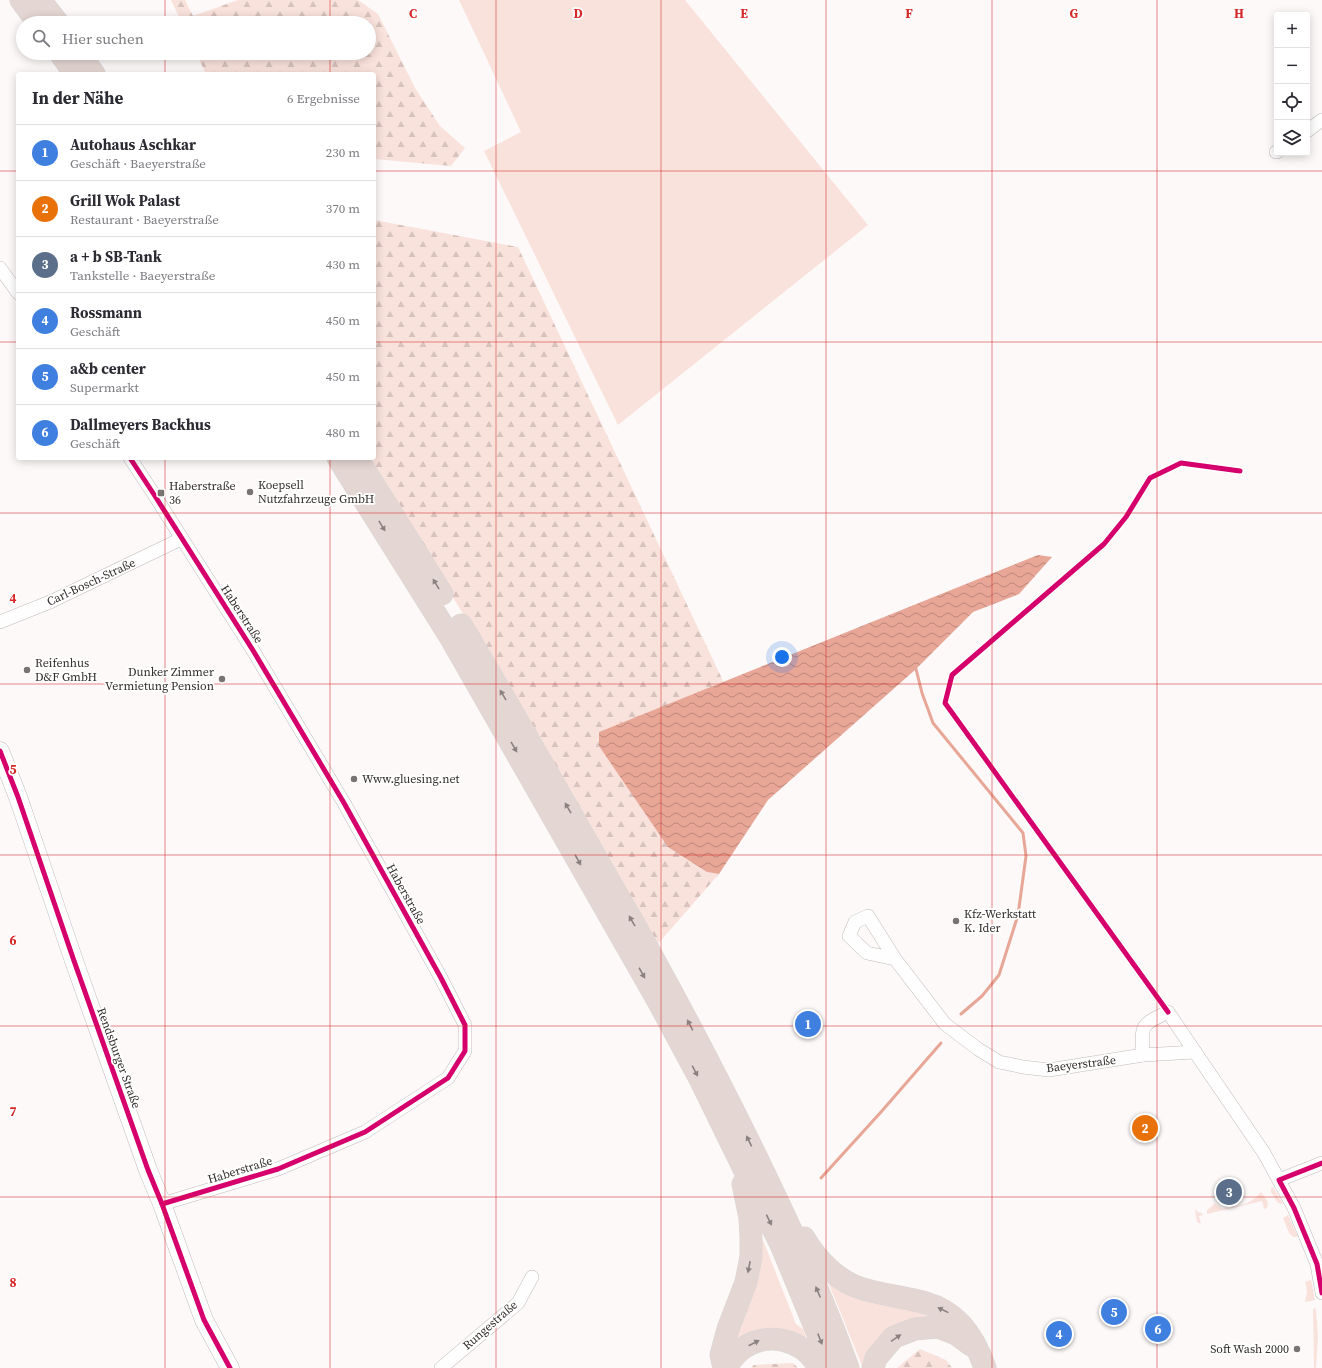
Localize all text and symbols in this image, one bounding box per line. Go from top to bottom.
text: C [409,5,417,22]
text: D [573,5,583,22]
text: E [740,5,748,22]
text: F [905,5,913,22]
text: G [1070,5,1079,22]
text: H [1234,5,1244,22]
map controls [1274,12,1310,156]
button: + [1274,12,1310,48]
search box [16,16,376,60]
icon: search [30,27,52,49]
text: Hier suchen [62,28,144,49]
button: − [1274,48,1310,84]
button: locate [1274,84,1310,120]
text: In der Nähe [32,86,123,110]
text: 6 Ergebnisse [287,90,360,107]
button: layers [1274,120,1310,156]
text: Autohaus Aschkar [70,134,196,155]
text: 1 [41,144,49,161]
text: 230 m [326,144,360,161]
text: Geschäft · Baeyerstraße [70,155,206,172]
text: Grill Wok Palast [70,190,180,211]
text: 2 [41,200,49,217]
text: 370 m [326,200,360,217]
text: Restaurant · Baeyerstraße [70,211,219,228]
text: a + b SB-Tank [70,246,162,267]
text: 3 [41,256,49,273]
text: 430 m [326,256,360,273]
text: Tankstelle · Baeyerstraße [70,267,215,284]
text: Rossmann [70,302,142,323]
text: 4 [41,312,49,329]
text: 450 m [326,312,360,329]
text: Geschäft [70,323,120,340]
text: a&b center [70,358,146,379]
text: 5 [41,368,49,385]
text: 450 m [326,368,360,385]
text: Supermarkt [70,379,139,396]
text: Dallmeyers Backhus [70,414,211,435]
text: 6 [41,424,49,441]
text: 480 m [326,424,360,441]
text: Geschäft [70,435,120,452]
place label: Koepsell Nutzfahrzeuge GmbH [258,477,374,507]
place label: Haberstraße 36 [169,478,236,508]
marker: Koepsell Nutzfahrzeuge GmbH [245,487,255,497]
marker: Haberstraße 36 [156,488,166,498]
one-way arrow [378,520,385,532]
street label: Carl-Bosch-Straße [44,554,138,610]
one-way arrow [432,578,439,590]
street label: Haberstraße [217,582,267,646]
text: 4 [9,590,17,607]
your location [772,647,792,667]
place label: Reifenhus D&F GmbH [35,655,97,685]
place label: Dunker Zimmer Vermietung Pension [105,664,214,694]
marker: Reifenhus D&F GmbH [22,665,32,675]
marker: Dunker Zimmer Vermietung Pension [217,674,227,684]
one-way arrow [500,689,507,701]
one-way arrow [510,742,518,752]
text: 5 [9,761,17,778]
place label: Www.gluesing.net [362,771,460,787]
marker: Www.gluesing.net [349,774,359,784]
one-way arrow [564,802,571,814]
one-way arrow [575,854,582,866]
street label: Haberstraße [383,861,429,927]
place label: Kfz-Werkstatt K. Ider [964,906,1036,936]
one-way arrow [629,915,636,927]
marker: Kfz-Werkstatt K. Ider [951,916,961,926]
text: 6 [9,932,17,949]
one-way arrow [639,967,646,979]
street label: Rendsburger Straße [93,1005,145,1111]
pin: 1 [795,1009,821,1039]
one-way arrow [686,1019,693,1031]
street label: Baeyerstraße [1045,1052,1117,1076]
one-way arrow [692,1065,698,1076]
text: 7 [9,1103,17,1120]
pin: 2 [1132,1113,1158,1143]
one-way arrow [746,1135,752,1146]
street label: Haberstraße [206,1153,274,1187]
pin: 3 [1216,1177,1242,1207]
one-way arrow [766,1214,772,1225]
one-way arrow [746,1261,752,1273]
text: 8 [9,1274,17,1291]
one-way arrow [815,1286,821,1298]
street label: Rungestraße [459,1297,521,1353]
pin: 5 [1101,1297,1127,1327]
one-way arrow [937,1307,948,1313]
pin: 6 [1145,1314,1171,1344]
pin: 4 [1046,1319,1072,1349]
one-way arrow [818,1334,824,1346]
one-way arrow [890,1334,901,1341]
one-way arrow [748,1340,760,1346]
place label: Soft Wash 2000 [1210,1341,1289,1357]
marker: Soft Wash 2000 [1292,1344,1302,1354]

